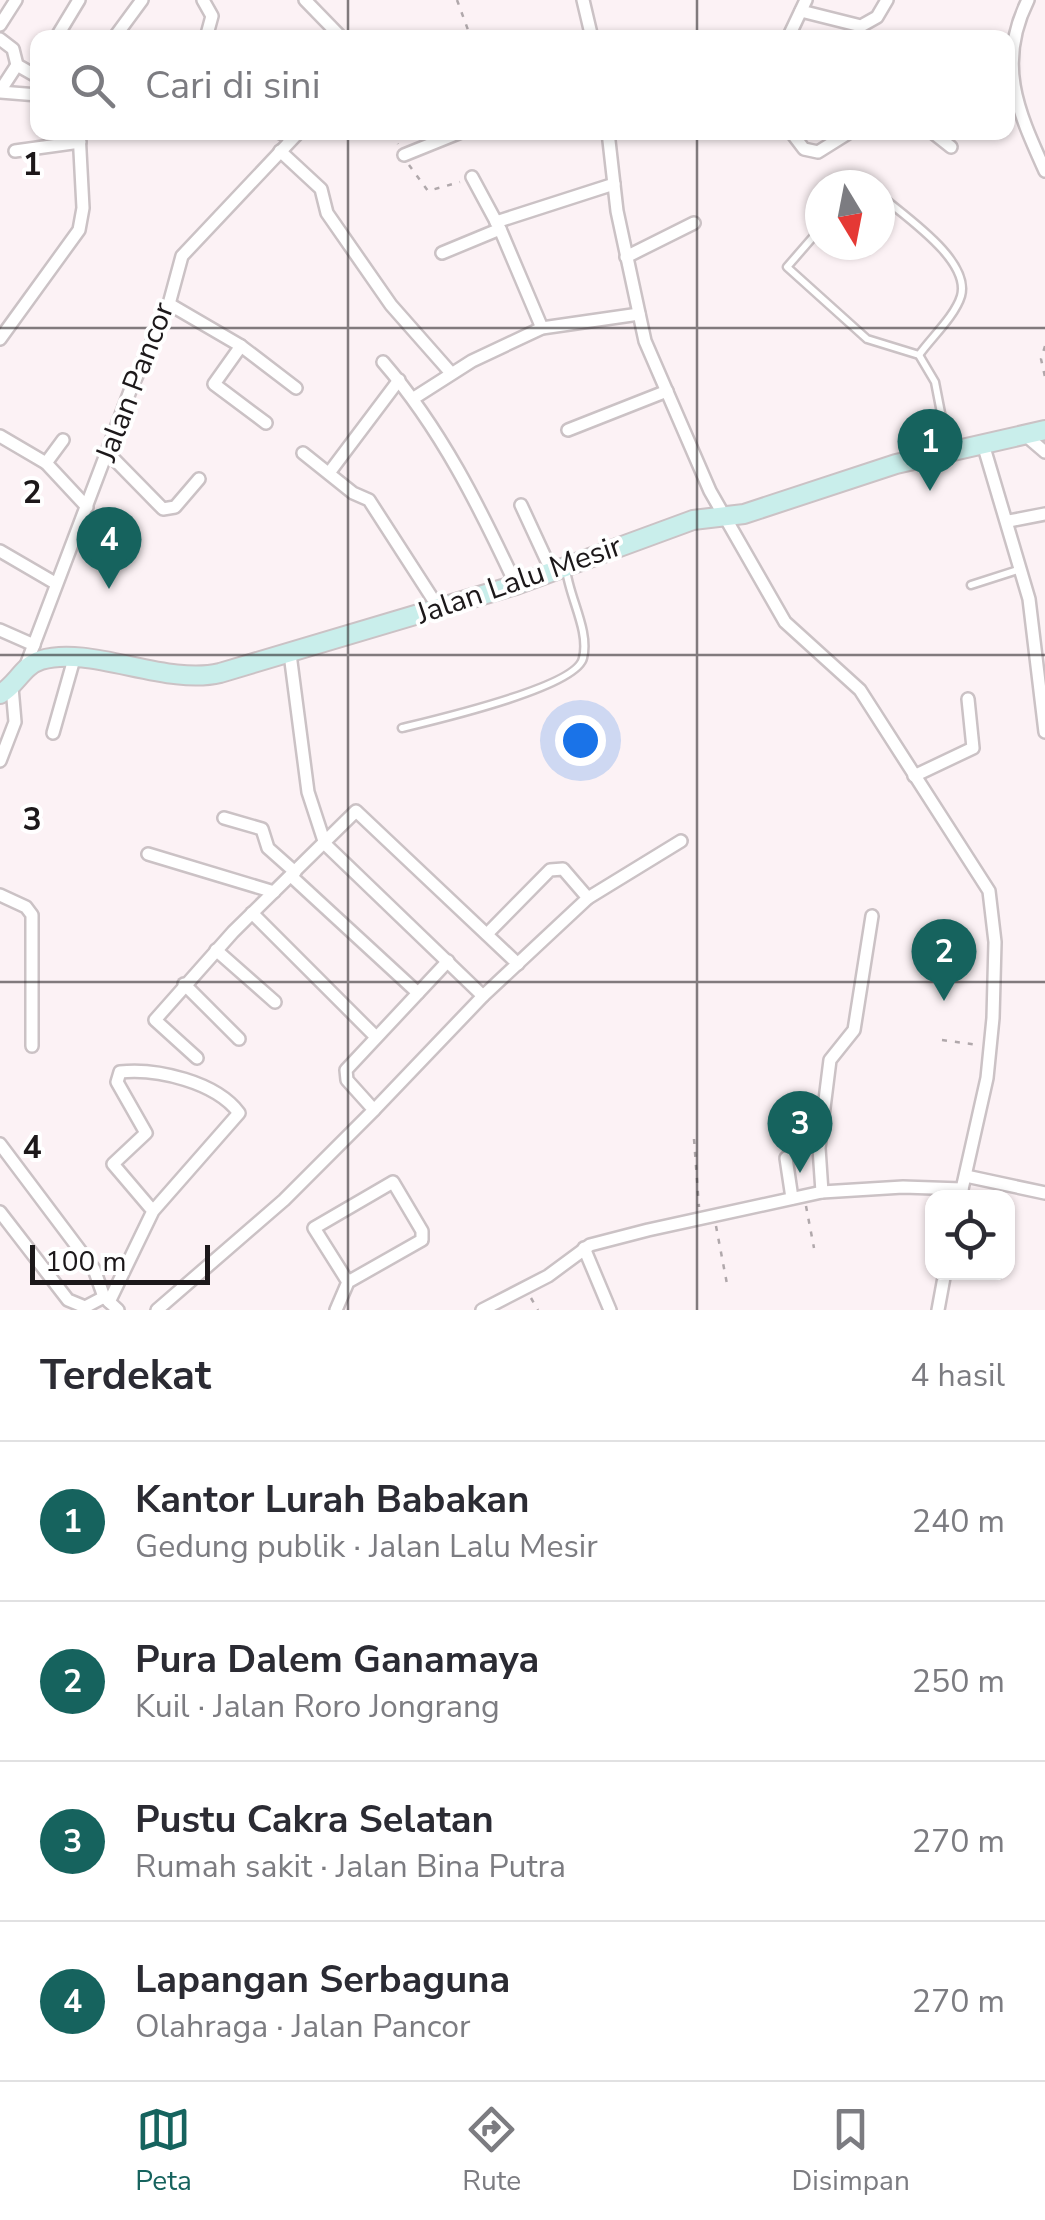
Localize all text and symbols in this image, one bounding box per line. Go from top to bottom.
search box [30,30,1015,140]
icon: search [65,58,120,113]
text: Cari di sini [145,60,321,111]
text: 1 [22,143,42,186]
north arrow [805,170,895,260]
street label: Jalan Pancor [86,296,184,468]
pin: 1 [898,408,962,491]
text: 2 [22,471,42,514]
pin: 4 [76,506,142,589]
street label: Jalan Lalu Mesir [410,526,627,635]
your location [555,715,606,766]
text: 3 [22,798,42,841]
pin: 2 [912,918,976,1001]
pin: 3 [768,1090,832,1173]
text: 4 [22,1126,42,1169]
map controls [925,1190,1015,1280]
button: locate [925,1190,1015,1280]
scale bar [30,1240,210,1284]
text: 100 m [45,1243,127,1281]
text: Terdekat [40,1347,211,1404]
text: 4 hasil [910,1354,1005,1397]
text: Kantor Lurah Babakan [135,1474,529,1525]
text: 1 [63,1500,82,1543]
text: 240 m [912,1500,1005,1543]
text: Gedung publik · Jalan Lalu Mesir [135,1525,598,1568]
text: Pura Dalem Ganamaya [135,1634,539,1685]
text: 2 [63,1660,82,1703]
text: 250 m [912,1660,1005,1703]
text: Kuil · Jalan Roro Jongrang [135,1685,500,1728]
text: Pustu Cakra Selatan [135,1794,494,1845]
text: 3 [63,1820,82,1863]
text: 270 m [912,1820,1005,1863]
text: Rumah sakit · Jalan Bina Putra [135,1845,566,1888]
text: Lapangan Serbaguna [135,1954,510,2005]
text: 4 [63,1980,82,2023]
text: 270 m [912,1980,1005,2023]
text: Olahraga · Jalan Pancor [135,2005,470,2048]
tab: Peta [135,2102,192,2200]
tab: Rute [462,2102,521,2200]
tab: Disimpan [792,2102,910,2200]

